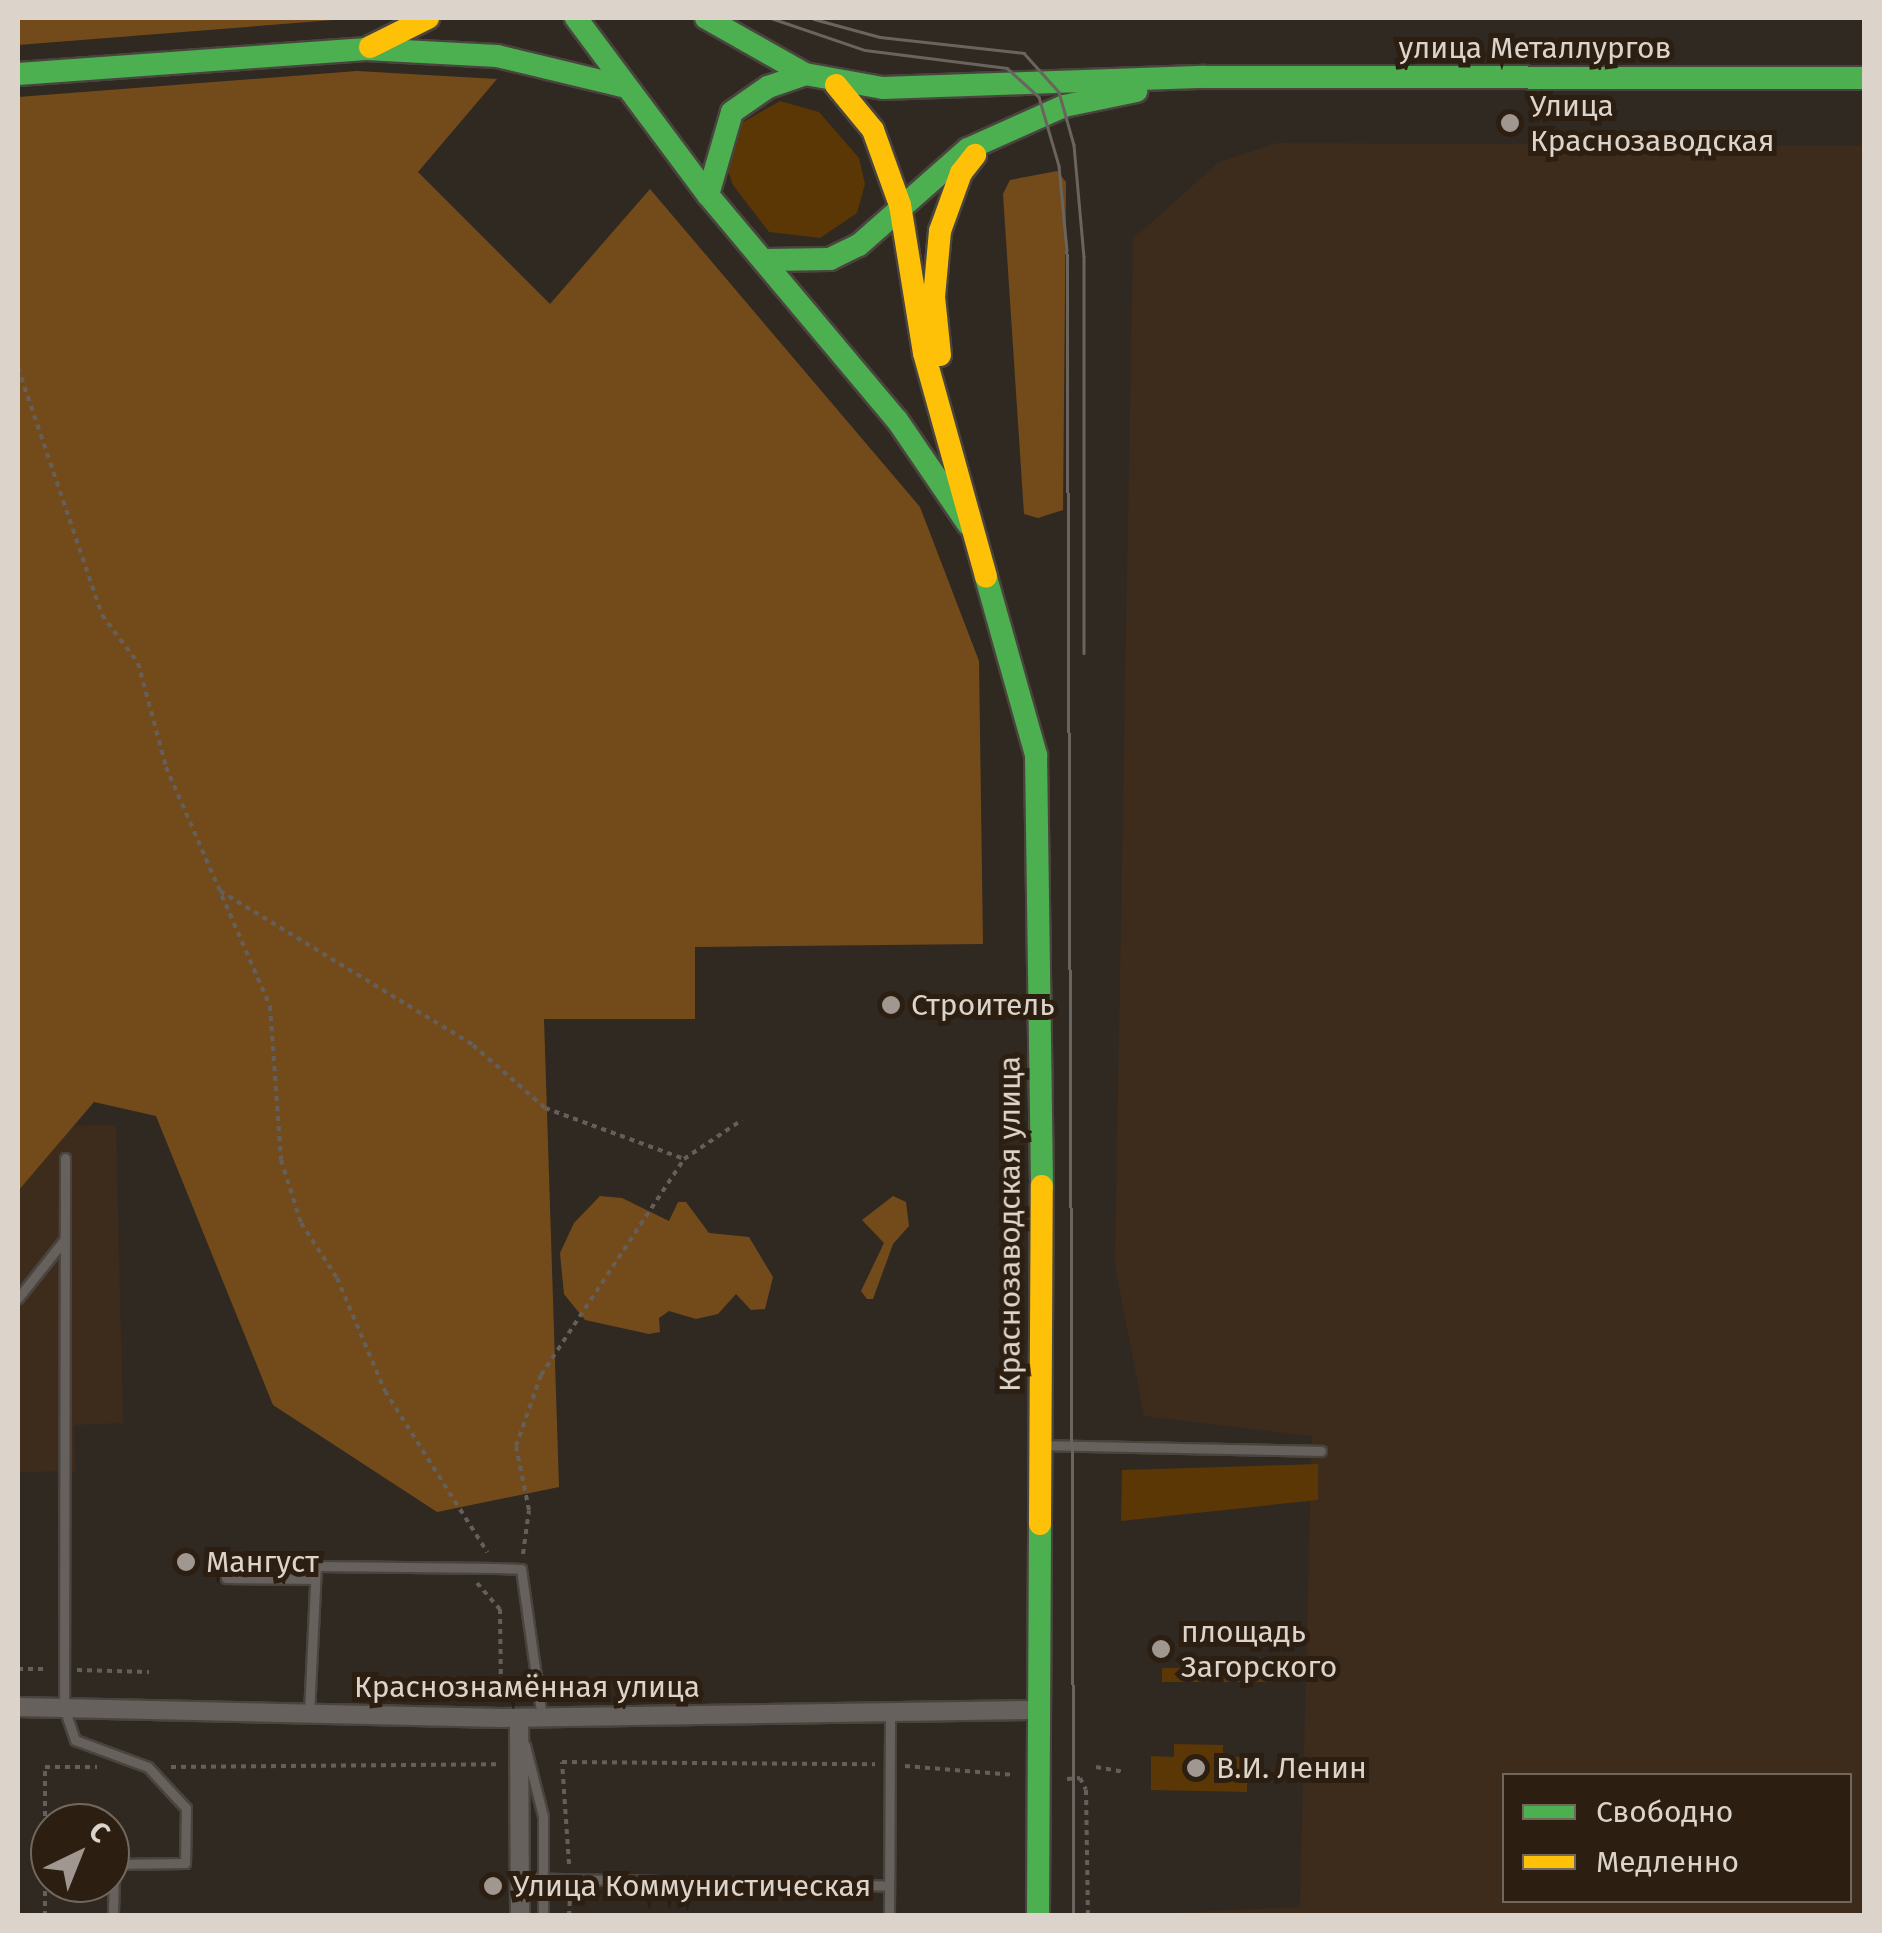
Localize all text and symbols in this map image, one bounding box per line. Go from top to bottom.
street label: улица Металлургов [1399,30,1671,66]
place label: Улица Краснозаводская [1530,88,1774,158]
marker: Улица Краснозаводская [1499,112,1521,134]
place label: Строитель [911,987,1055,1023]
marker: Строитель [880,994,902,1016]
street label: Краснозаводская улица [992,1056,1028,1392]
place label: Мангуст [206,1544,319,1580]
marker: Мангуст [175,1551,197,1573]
place label: площадь Загорского [1181,1614,1337,1684]
marker: площадь Загорского [1150,1638,1172,1660]
street label: Краснознамённая улица [354,1669,700,1705]
place label: В.И. Ленин [1216,1750,1367,1786]
marker: В.И. Ленин [1185,1757,1207,1779]
legend [1502,1773,1852,1903]
text: Свободно [1596,1794,1733,1830]
north arrow [30,1803,130,1903]
text: С [82,1815,117,1850]
text: Медленно [1596,1844,1739,1880]
place label: Улица Коммунистическая [513,1868,871,1904]
marker: Улица Коммунистическая [482,1875,504,1897]

